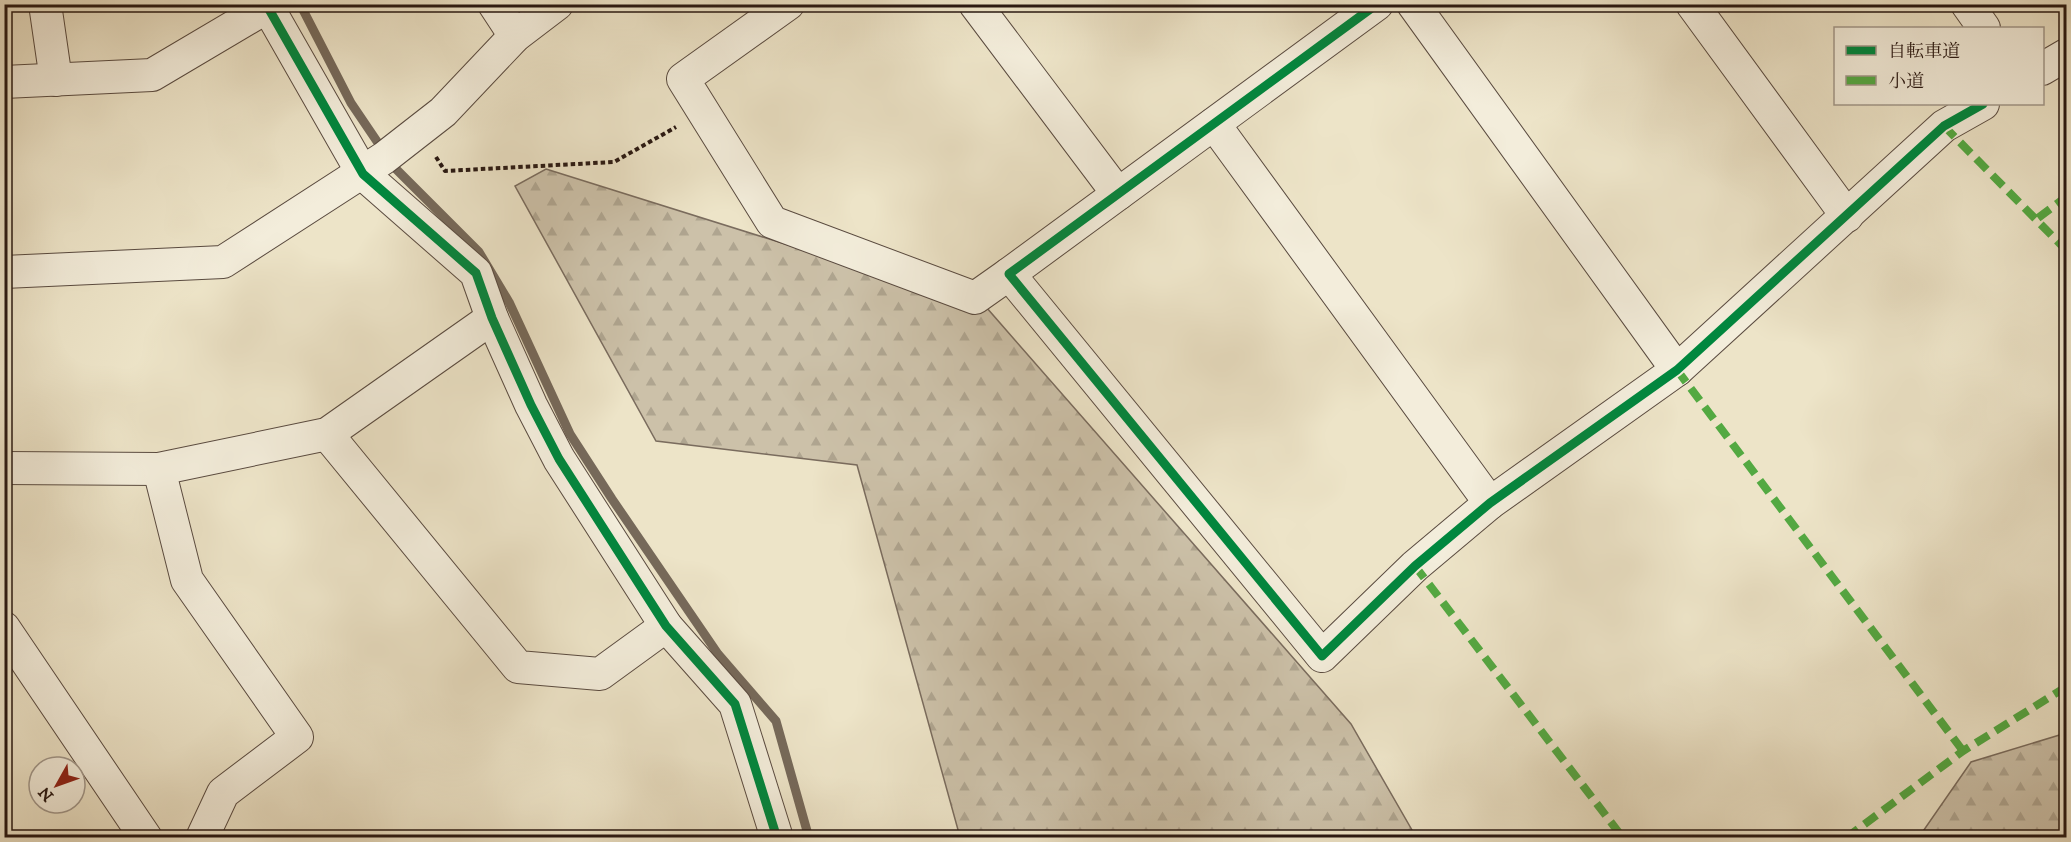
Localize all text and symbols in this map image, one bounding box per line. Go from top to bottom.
legend [1834,27,2044,105]
text: 自転車道 [1888,41,1960,63]
text: 小道 [1888,71,1924,93]
north arrow [27,755,87,815]
text: N [34,783,58,805]

